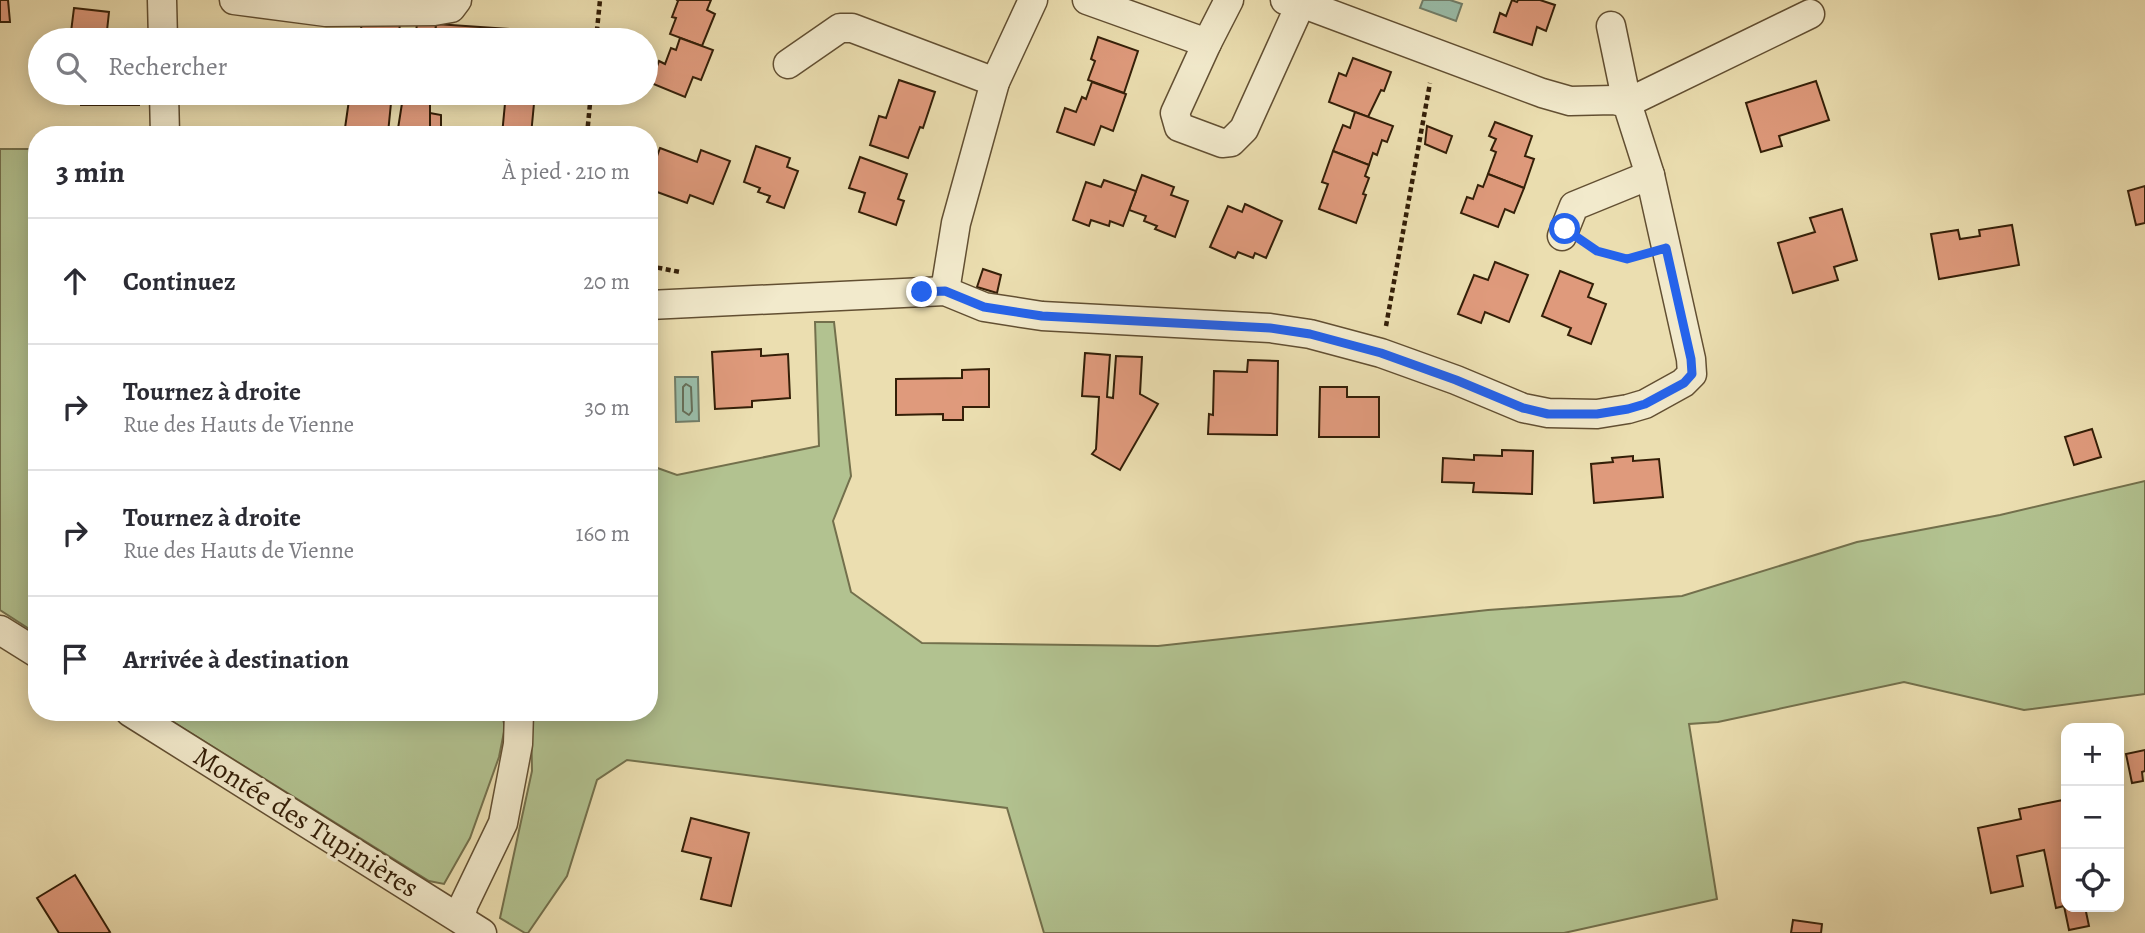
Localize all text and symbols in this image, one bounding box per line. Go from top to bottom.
search box [28,28,658,105]
icon: search [52,48,90,86]
text: Rechercher [108,49,228,84]
text: 3 min [56,152,125,192]
text: À pied · 210 m [502,156,630,187]
route start [1549,213,1580,244]
icon: ahead [56,262,94,300]
text: Continuez [123,264,236,299]
text: 20 m [583,266,630,297]
route end [906,276,937,307]
text: Tournez à droite [123,374,301,409]
icon: right [56,388,94,426]
text: 30 m [584,392,630,423]
text: Rue des Hauts de Vienne [123,409,354,440]
text: Tournez à droite [123,500,301,535]
icon: right [56,514,94,552]
text: 160 m [576,518,630,549]
text: Rue des Hauts de Vienne [123,535,354,566]
icon: arrive [56,640,94,678]
text: Arrivée à destination [123,642,349,677]
map controls [2061,723,2124,912]
button: + [2061,723,2124,786]
street label: Montée des Tupinières [186,737,426,907]
button: − [2061,786,2124,849]
button: locate [2061,849,2124,912]

